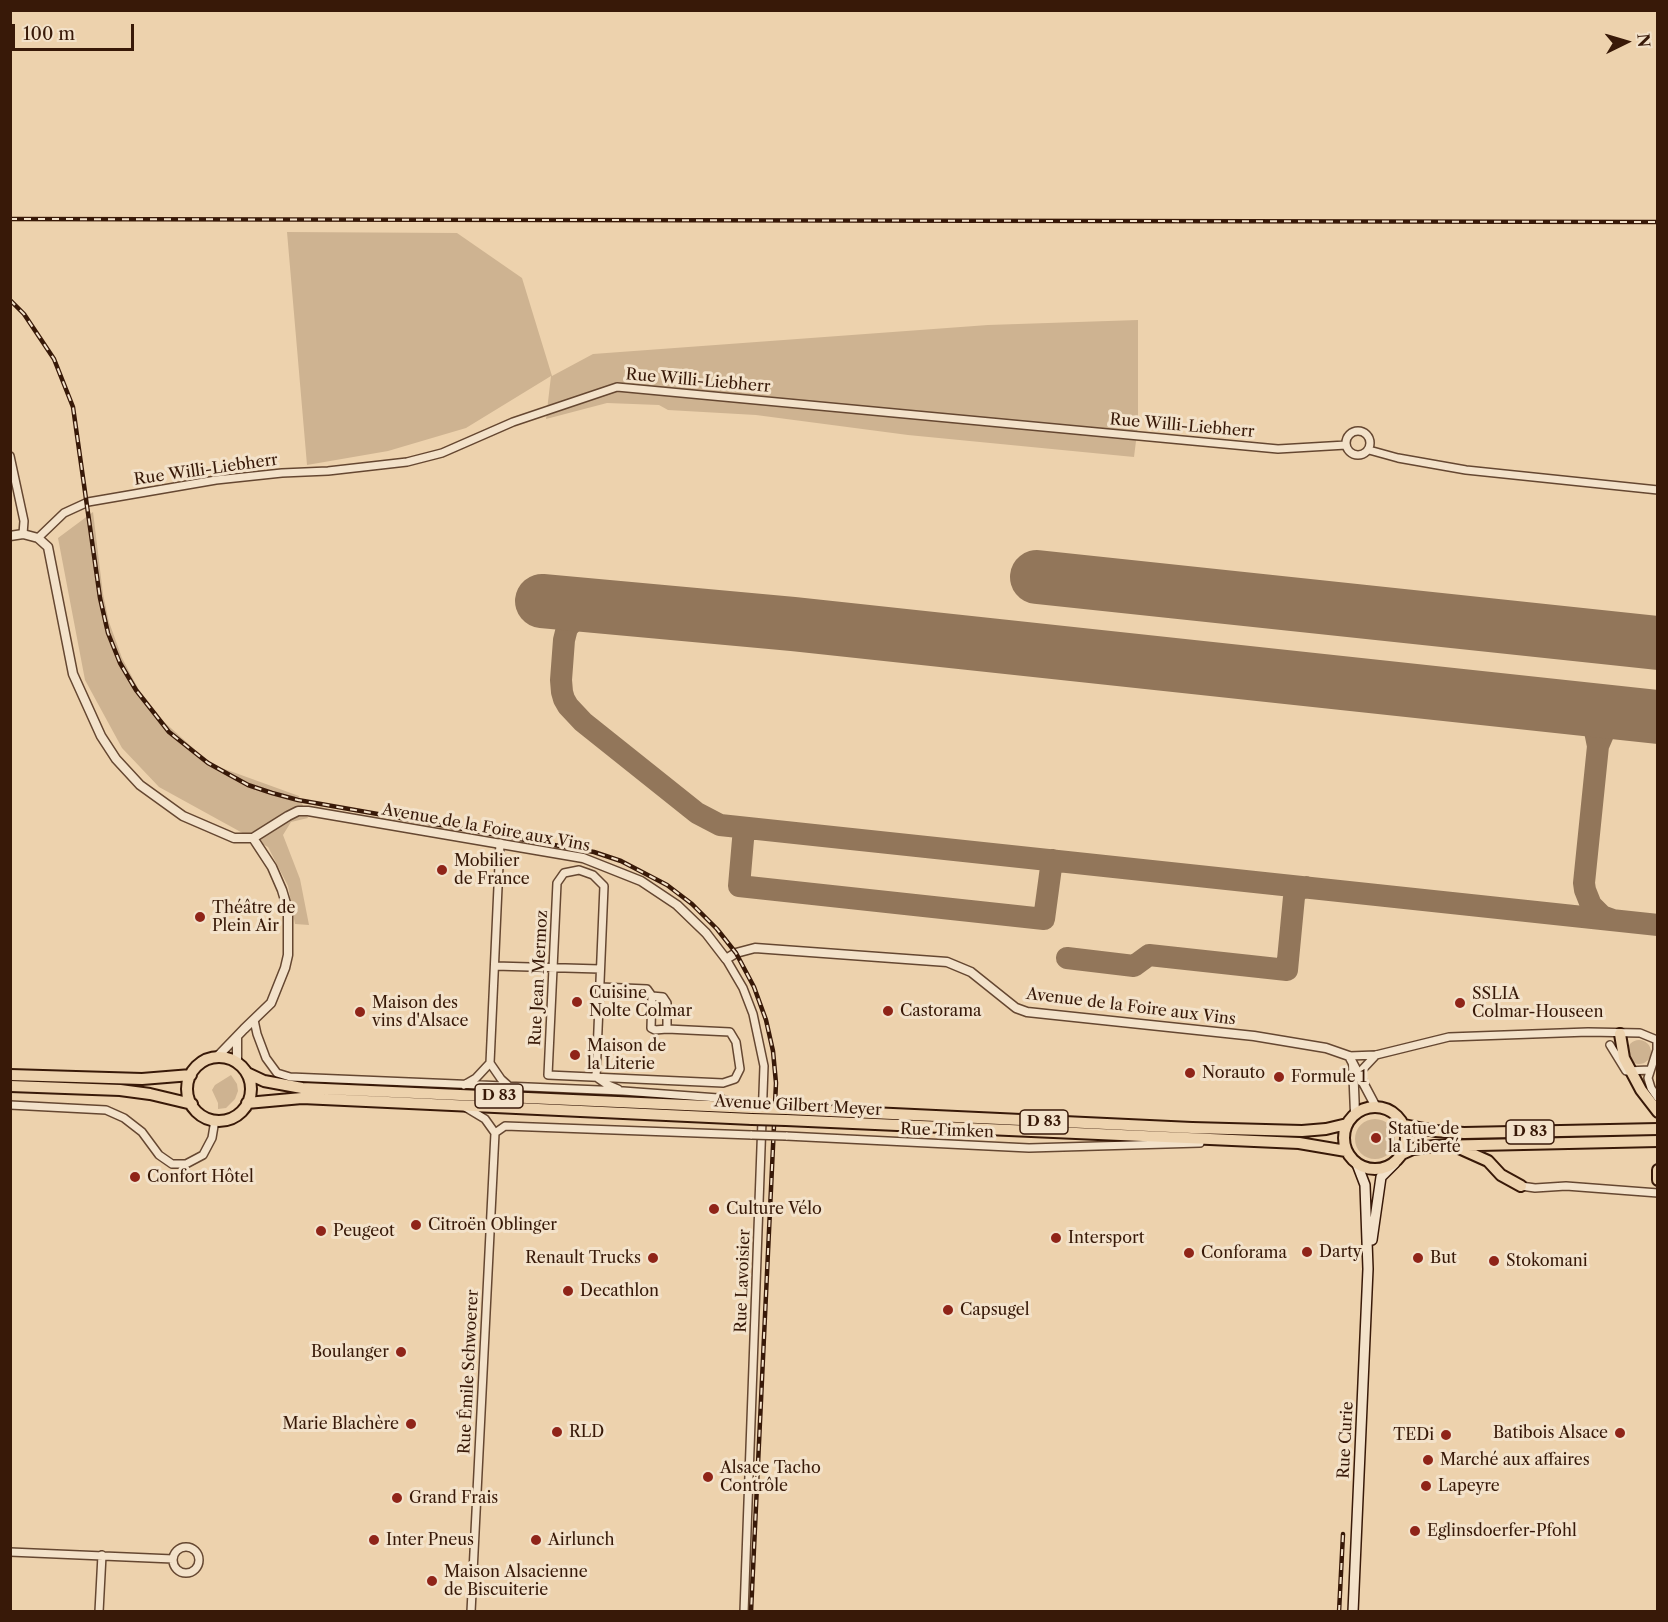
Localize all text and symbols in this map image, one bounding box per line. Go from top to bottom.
scale bar [15,12,136,50]
north arrow [1596,12,1656,72]
text: 100 m [23,23,75,45]
text: N [1633,33,1654,48]
street label: Rue Willi-Liebherr [625,365,771,397]
street label: Rue Willi-Liebherr [1109,410,1255,442]
street label: Rue Willi-Liebherr [133,450,279,490]
street label: Avenue de la Foire aux Vins [380,800,592,856]
place label: Mobilier de France [454,851,530,889]
marker: Mobilier de France [435,863,449,877]
place label: Théâtre de Plein Air [212,898,296,936]
street label: Rue Jean Mermoz [526,909,552,1047]
marker: Théâtre de Plein Air [193,910,207,924]
place label: Cuisine Nolte Colmar [589,983,692,1021]
place label: SSLIA Colmar-Houseen [1472,984,1603,1022]
street label: Avenue de la Foire aux Vins [1025,985,1237,1029]
place label: Maison des vins d'Alsace [372,993,468,1031]
marker: Cuisine Nolte Colmar [570,995,584,1009]
marker: SSLIA Colmar-Houseen [1453,996,1467,1010]
place label: Castorama [900,1001,982,1021]
marker: Castorama [881,1004,895,1018]
marker: Maison des vins d'Alsace [353,1005,367,1019]
place label: Maison de la Literie [587,1036,666,1074]
marker: Maison de la Literie [568,1048,582,1062]
place label: Norauto [1202,1063,1265,1083]
marker: Norauto [1183,1066,1197,1080]
place label: Formule 1 [1291,1067,1367,1087]
marker: Formule 1 [1272,1070,1286,1084]
road number: D 83 [475,1084,523,1108]
street label: Avenue Gilbert Meyer [714,1092,882,1120]
road number: D 83 [1020,1110,1068,1134]
place label: Statue de la Liberté [1388,1119,1461,1157]
street label: Rue Timken [900,1120,994,1142]
road number: D 83 [1506,1120,1554,1144]
marker: Statue de la Liberté [1369,1131,1383,1145]
place label: Confort Hôtel [147,1167,254,1187]
marker: Confort Hôtel [128,1170,142,1184]
place label: Culture Vélo [726,1199,822,1219]
marker: Culture Vélo [707,1202,721,1216]
place label: Citroën Oblinger [428,1215,557,1235]
marker: Citroën Oblinger [409,1218,423,1232]
place label: Peugeot [333,1221,395,1241]
marker: Peugeot [314,1224,328,1238]
place label: Intersport [1068,1228,1144,1248]
street label: Rue Lavoisier [732,1229,754,1333]
marker: Intersport [1049,1231,1063,1245]
place label: Darty [1319,1242,1362,1262]
place label: Conforama [1201,1243,1287,1263]
marker: Darty [1300,1245,1314,1259]
marker: Conforama [1182,1246,1196,1260]
place label: Renault Trucks [525,1248,641,1268]
place label: But [1430,1248,1457,1268]
marker: Renault Trucks [646,1251,660,1265]
marker: But [1411,1251,1425,1265]
place label: Stokomani [1506,1251,1588,1271]
marker: Stokomani [1487,1254,1501,1268]
place label: Decathlon [580,1281,659,1301]
marker: Decathlon [561,1284,575,1298]
street label: Rue Émile Schwoerer [455,1289,483,1455]
place label: Capsugel [960,1300,1030,1320]
marker: Capsugel [941,1303,955,1317]
place label: Boulanger [311,1342,389,1362]
marker: Boulanger [394,1345,408,1359]
street label: Rue Curie [1334,1401,1358,1479]
place label: Marie Blachère [283,1414,399,1434]
marker: Marie Blachère [404,1417,418,1431]
place label: RLD [569,1422,604,1442]
place label: Batibois Alsace [1493,1423,1608,1443]
marker: RLD [550,1425,564,1439]
place label: TEDi [1393,1425,1434,1445]
marker: Batibois Alsace [1613,1426,1627,1440]
marker: TEDi [1439,1428,1453,1442]
place label: Marché aux affaires [1440,1450,1590,1470]
marker: Marché aux affaires [1421,1453,1435,1467]
place label: Alsace Tacho Contrôle [720,1458,821,1496]
marker: Alsace Tacho Contrôle [701,1470,715,1484]
place label: Lapeyre [1438,1476,1500,1496]
marker: Lapeyre [1419,1479,1433,1493]
place label: Grand Frais [409,1488,498,1508]
marker: Grand Frais [390,1491,404,1505]
place label: Eglinsdoerfer-Pfohl [1427,1521,1577,1541]
marker: Eglinsdoerfer-Pfohl [1408,1524,1422,1538]
place label: Inter Pneus [386,1530,474,1550]
place label: Airlunch [548,1530,615,1550]
marker: Inter Pneus [367,1533,381,1547]
marker: Airlunch [529,1533,543,1547]
place label: Maison Alsacienne de Biscuiterie [444,1562,588,1600]
marker: Maison Alsacienne de Biscuiterie [425,1574,439,1588]

